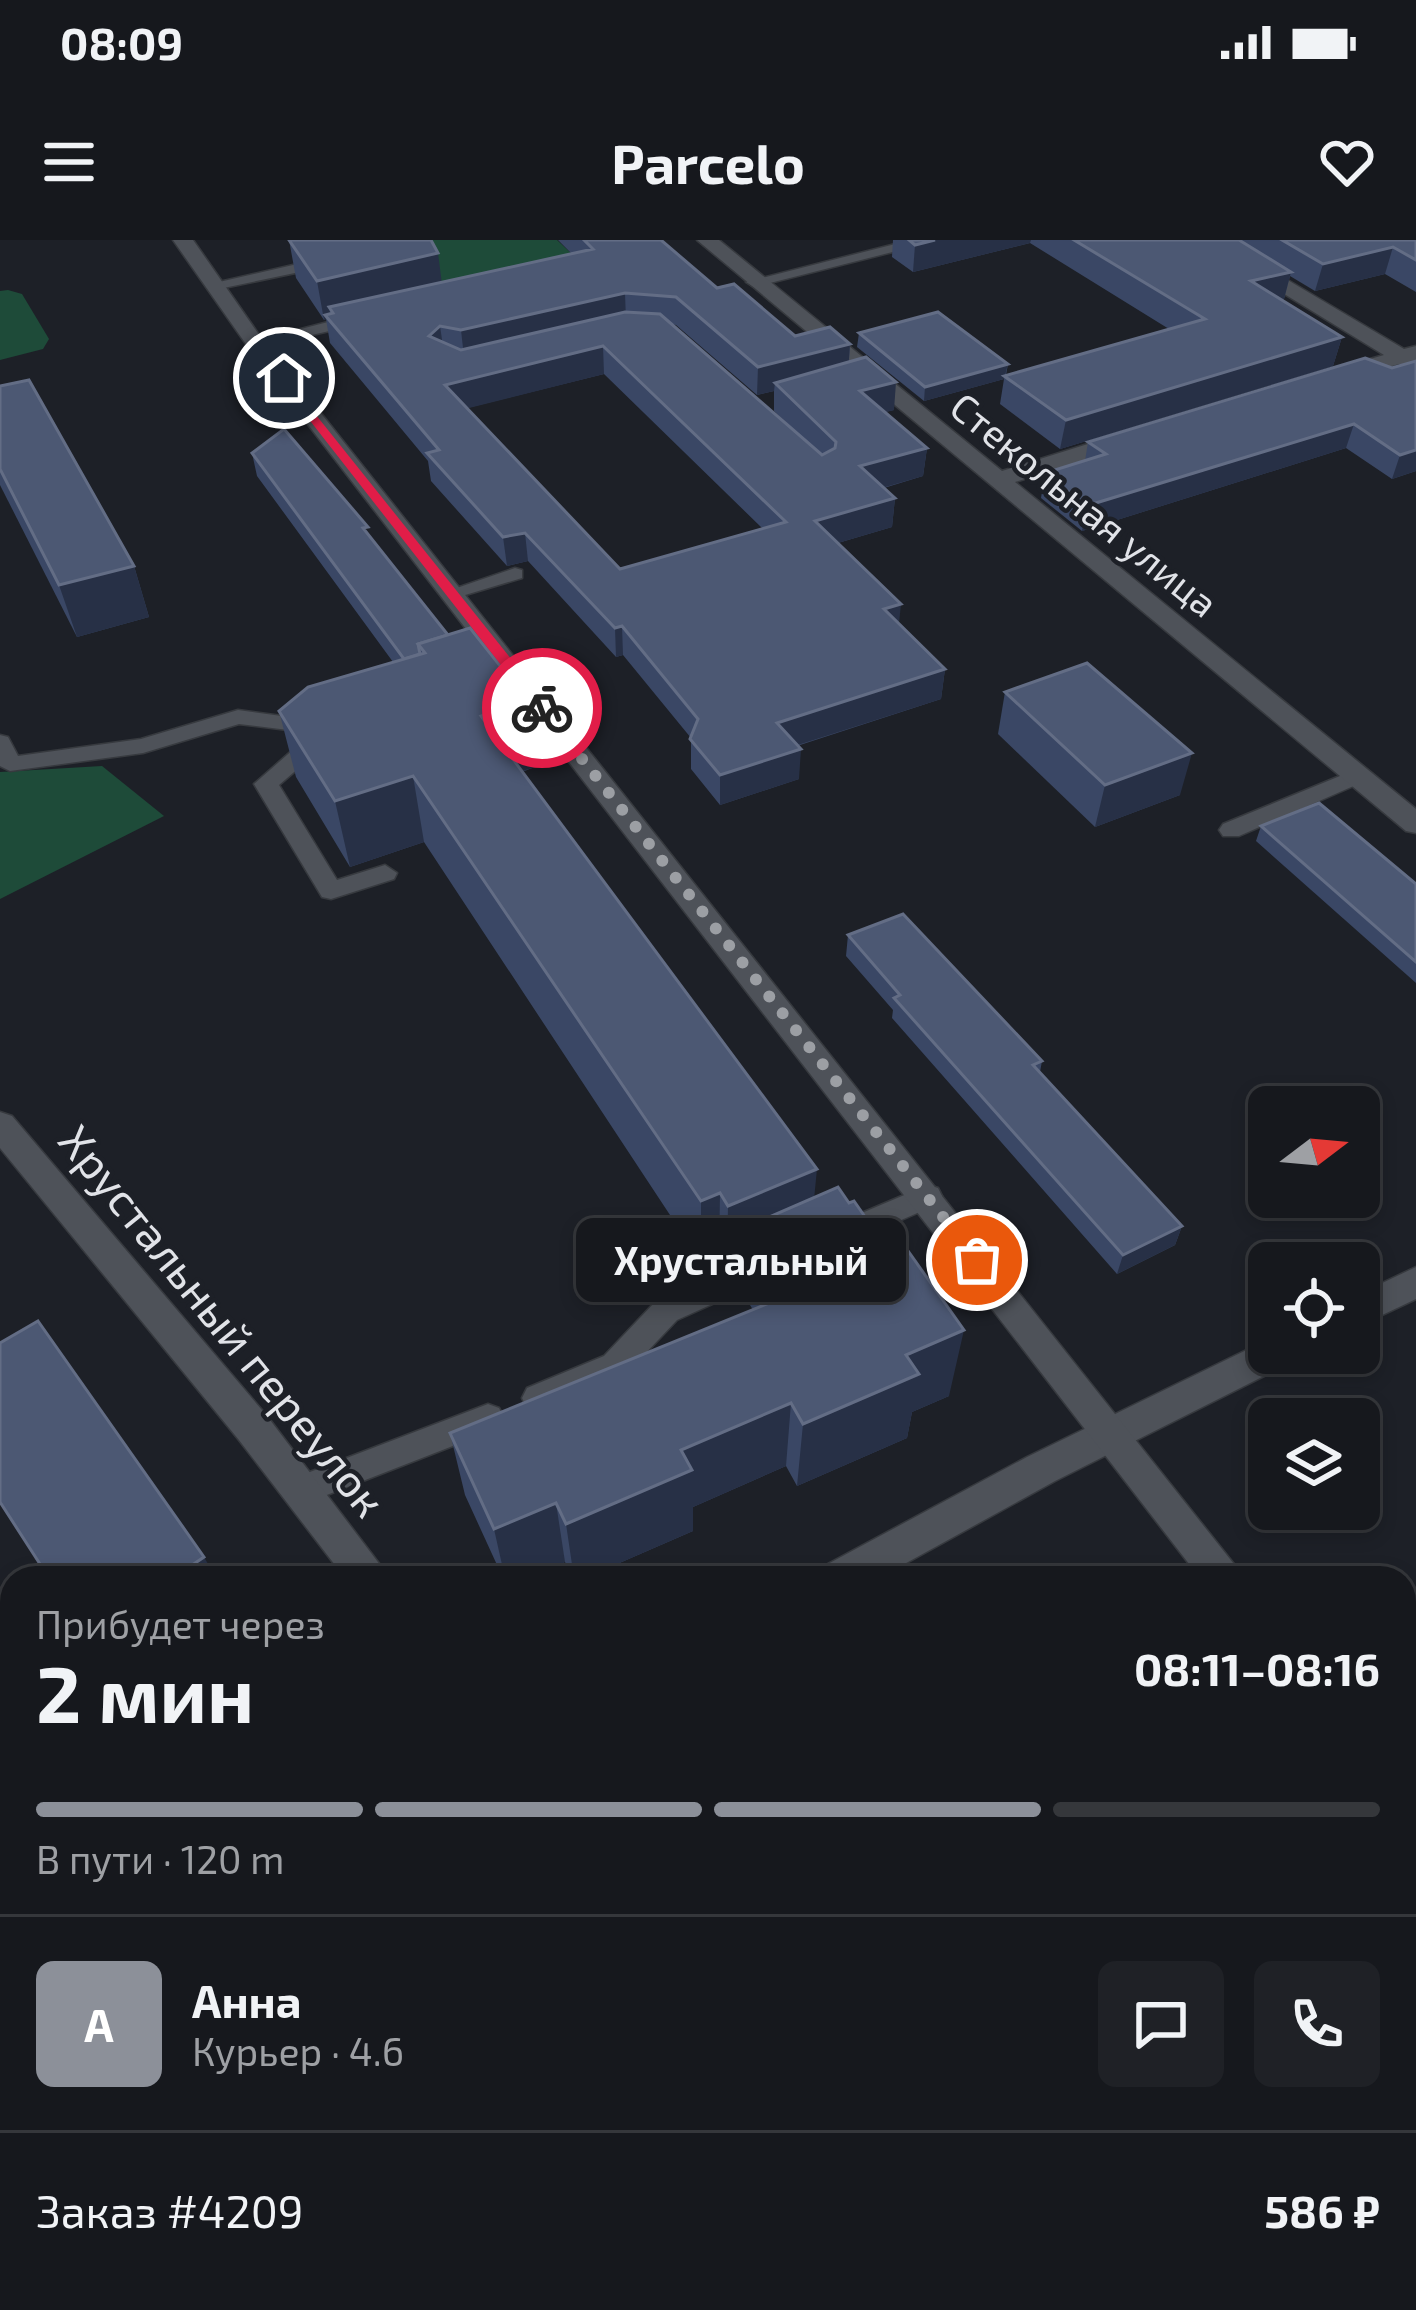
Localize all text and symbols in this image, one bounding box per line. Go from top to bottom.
text: 08:09 [60,15,183,69]
icon: menu [36,129,102,195]
icon: heart [1314,129,1380,195]
text: Parcelo [611,130,805,195]
pin [233,327,335,429]
icon: home [251,345,317,411]
street label: Стекольная улица [941,382,1228,627]
courier [482,648,602,768]
icon: bike [509,675,575,741]
north arrow [1248,1086,1380,1218]
map controls [1248,1086,1380,1530]
street label: Хрустальный переулок [48,1113,398,1527]
pin [926,1209,1028,1311]
callout: Хрустальный [575,1218,905,1302]
icon: bag [944,1227,1010,1293]
text: Хрустальный [614,1236,868,1283]
button: locate [1248,1242,1380,1374]
button: layers [1248,1398,1380,1530]
text: Прибудет через [36,1600,325,1647]
text: 08:11–08:16 [1134,1641,1380,1695]
text: 2 мин [36,1645,254,1739]
text: В пути · 120 m [36,1835,284,1882]
button: chat [1098,1961,1224,2087]
button: phone [1254,1961,1380,2087]
text: Анна [192,1973,302,2027]
text: А [84,1997,114,2051]
text: Курьер · 4.6 [192,2027,404,2074]
text: Заказ #4209 [36,2183,304,2237]
text: 586 ₽ [1264,2183,1380,2237]

